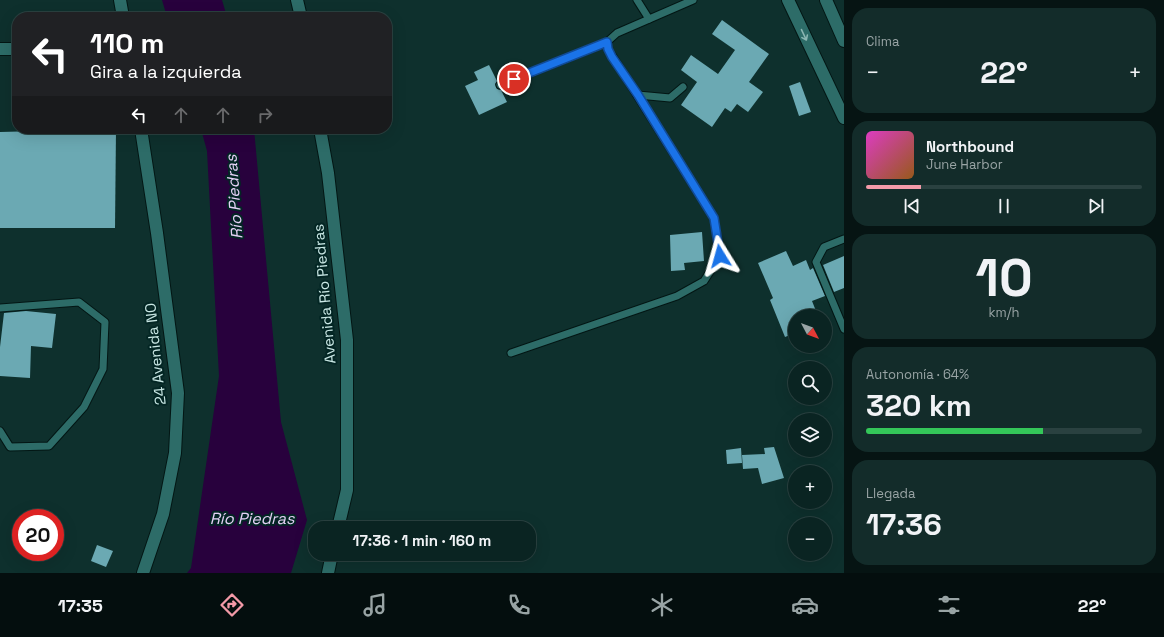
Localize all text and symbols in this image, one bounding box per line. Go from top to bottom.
text: 110 m [90,25,164,61]
icon: left [24,28,76,80]
one-way arrow [801,29,808,41]
text: Clima [866,33,899,50]
text: 22° [980,53,1028,92]
text: − [866,58,880,86]
text: + [1128,58,1142,86]
text: Gira a la izquierda [90,60,242,83]
pin [497,62,531,96]
icon: arrive [503,68,525,90]
icon: left [128,104,150,126]
icon: ahead [170,104,192,126]
icon: ahead [212,104,234,126]
icon: right [254,104,276,126]
text: Northbound [926,137,1014,156]
water label: Río Piedras [221,153,247,240]
text: June Harbor [926,156,1003,173]
icon: previous [901,195,923,217]
icon: pause [993,195,1015,217]
icon: next [1085,195,1107,217]
street label: Avenida Río Piedras [308,223,340,365]
position arrow [699,235,741,277]
text: 10 [975,245,1033,311]
street label: 24 Avenida NO [140,302,170,406]
text: km/h [989,304,1019,321]
north arrow [788,309,832,353]
map controls [788,309,832,561]
button: search [788,361,832,405]
text: Autonomía · 64% [866,366,969,383]
text: 320 km [866,386,972,425]
button: layers [788,413,832,457]
button: + [788,465,832,509]
text: Llegada [866,485,915,502]
text: 17:36 [866,505,942,544]
water label: Río Piedras [210,508,295,529]
speed limit sign: 20 [12,509,64,561]
button: − [788,517,832,561]
text: 17:36 · 1 min · 160 m [353,531,491,550]
icon: directions [218,591,246,619]
icon: music [361,591,389,619]
icon: phone [505,591,533,619]
icon: climate [648,591,676,619]
icon: car [791,591,819,619]
icon: filters [935,591,963,619]
text: 17:35 [58,594,103,617]
text: 22° [1078,594,1106,617]

